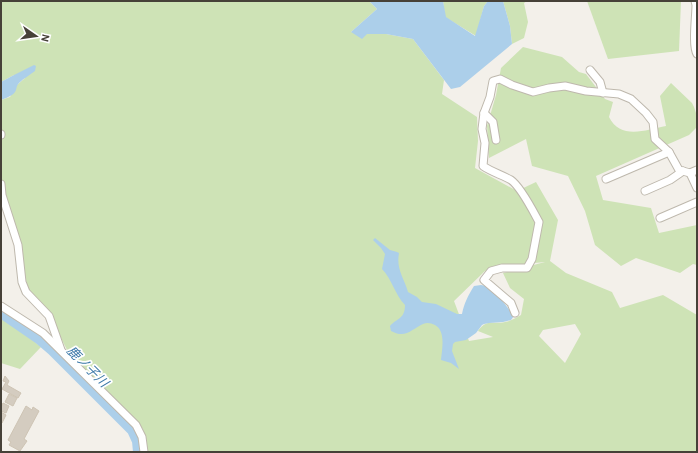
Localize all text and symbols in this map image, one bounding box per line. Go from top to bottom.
north arrow [16,16,56,56]
text: N [39,33,51,43]
water label: 鹿ノ子川 [64,343,112,391]

